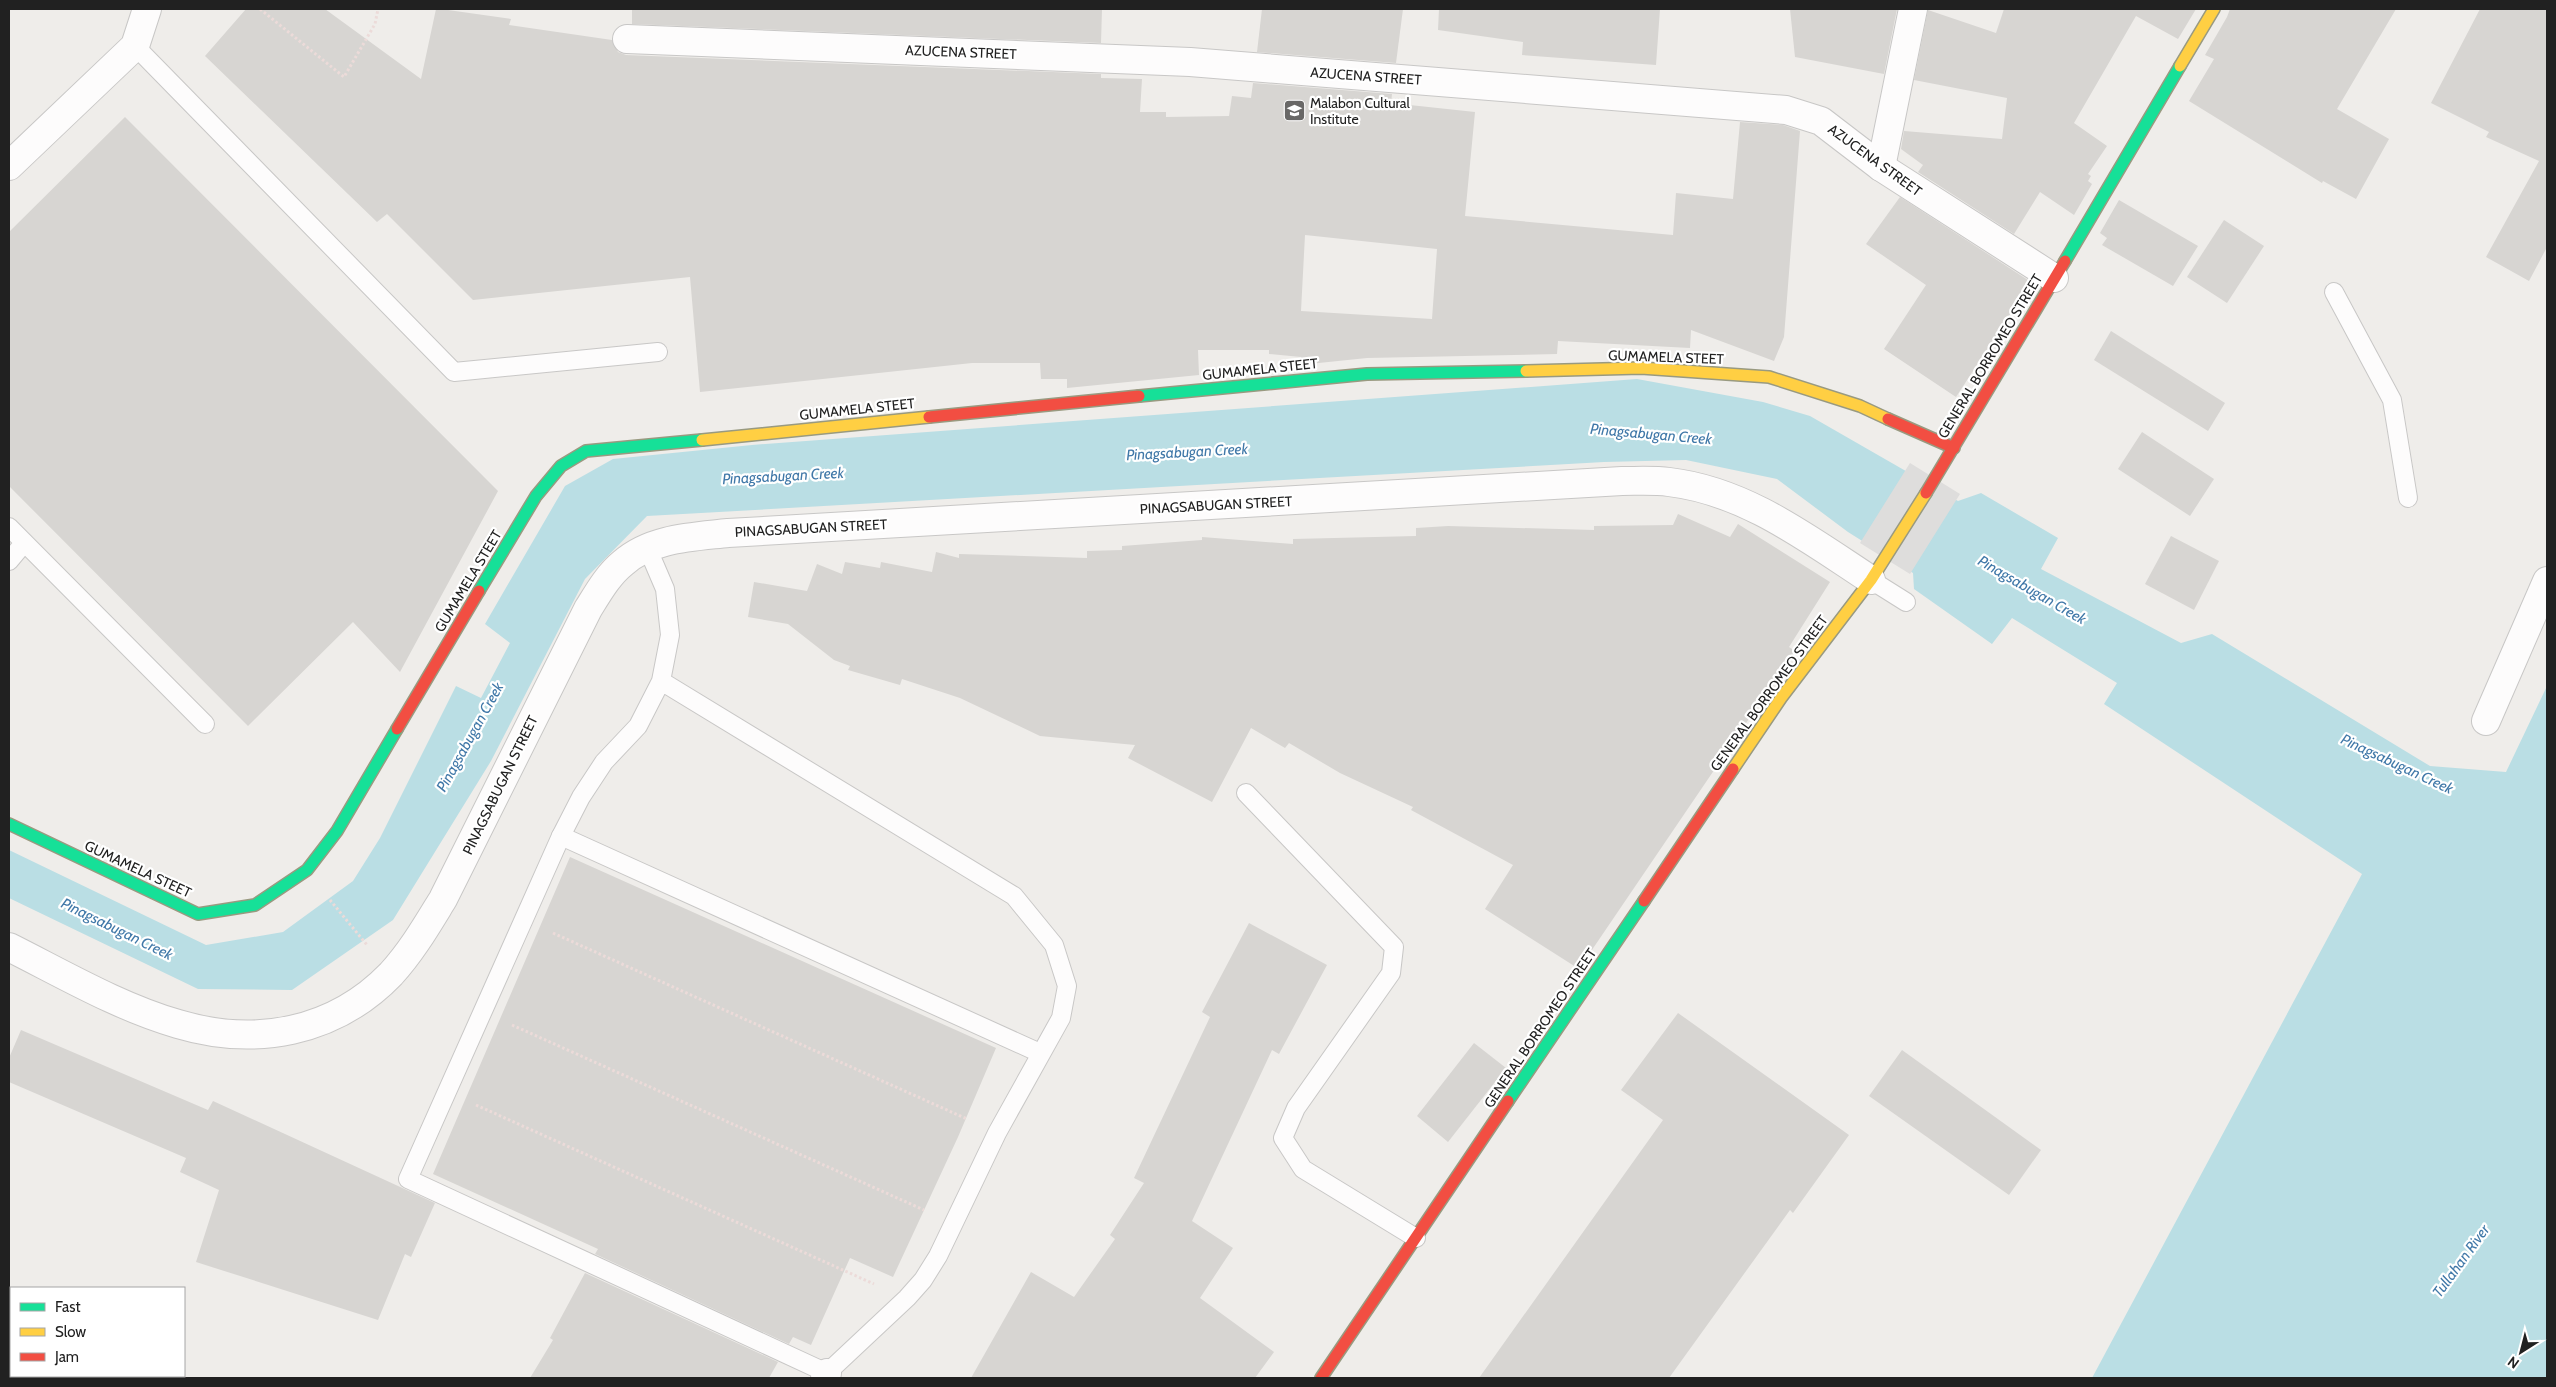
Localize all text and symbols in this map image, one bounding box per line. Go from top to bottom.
street label: AZUCENA STREET [905,41,1018,63]
street label: AZUCENA STREET [1310,63,1423,89]
place label: Malabon Cultural Institute [1310,94,1411,128]
school or university icon: Malabon Cultural Institute [1282,99,1306,123]
street label: AZUCENA STREET [1825,120,1926,200]
street label: GENERAL BORROMEO STREET [1934,270,2047,441]
street label: GUMAMELA STEET [1608,346,1725,368]
street label: GUMAMELA STEET [1201,354,1319,384]
street label: GUMAMELA STEET [798,394,916,424]
water label: Pinagsabugan Creek [1589,420,1713,448]
water label: Pinagsabugan Creek [1126,440,1249,464]
water label: Pinagsabugan Creek [722,464,845,488]
street label: PINAGSABUGAN STREET [1139,492,1293,518]
street label: PINAGSABUGAN STREET [734,515,888,541]
street label: GUMAMELA STEET [430,526,506,635]
water label: Pinagsabugan Creek [1975,552,2090,629]
street label: GENERAL BORROMEO STREET [1706,611,1832,775]
water label: Pinagsabugan Creek [433,679,508,795]
street label: PINAGSABUGAN STREET [458,712,542,858]
water label: Pinagsabugan Creek [2338,730,2457,798]
street label: GUMAMELA STEET [82,836,195,902]
water label: Pinagsabugan Creek [58,894,176,964]
street label: GENERAL BORROMEO STREET [1480,944,1600,1111]
water label: Tullahan River [2429,1220,2494,1301]
legend [10,1287,185,1377]
text: Fast [55,1298,80,1316]
text: Slow [55,1323,86,1341]
north arrow [2496,1327,2546,1377]
text: Jam [54,1348,79,1366]
text: N [2504,1352,2523,1373]

